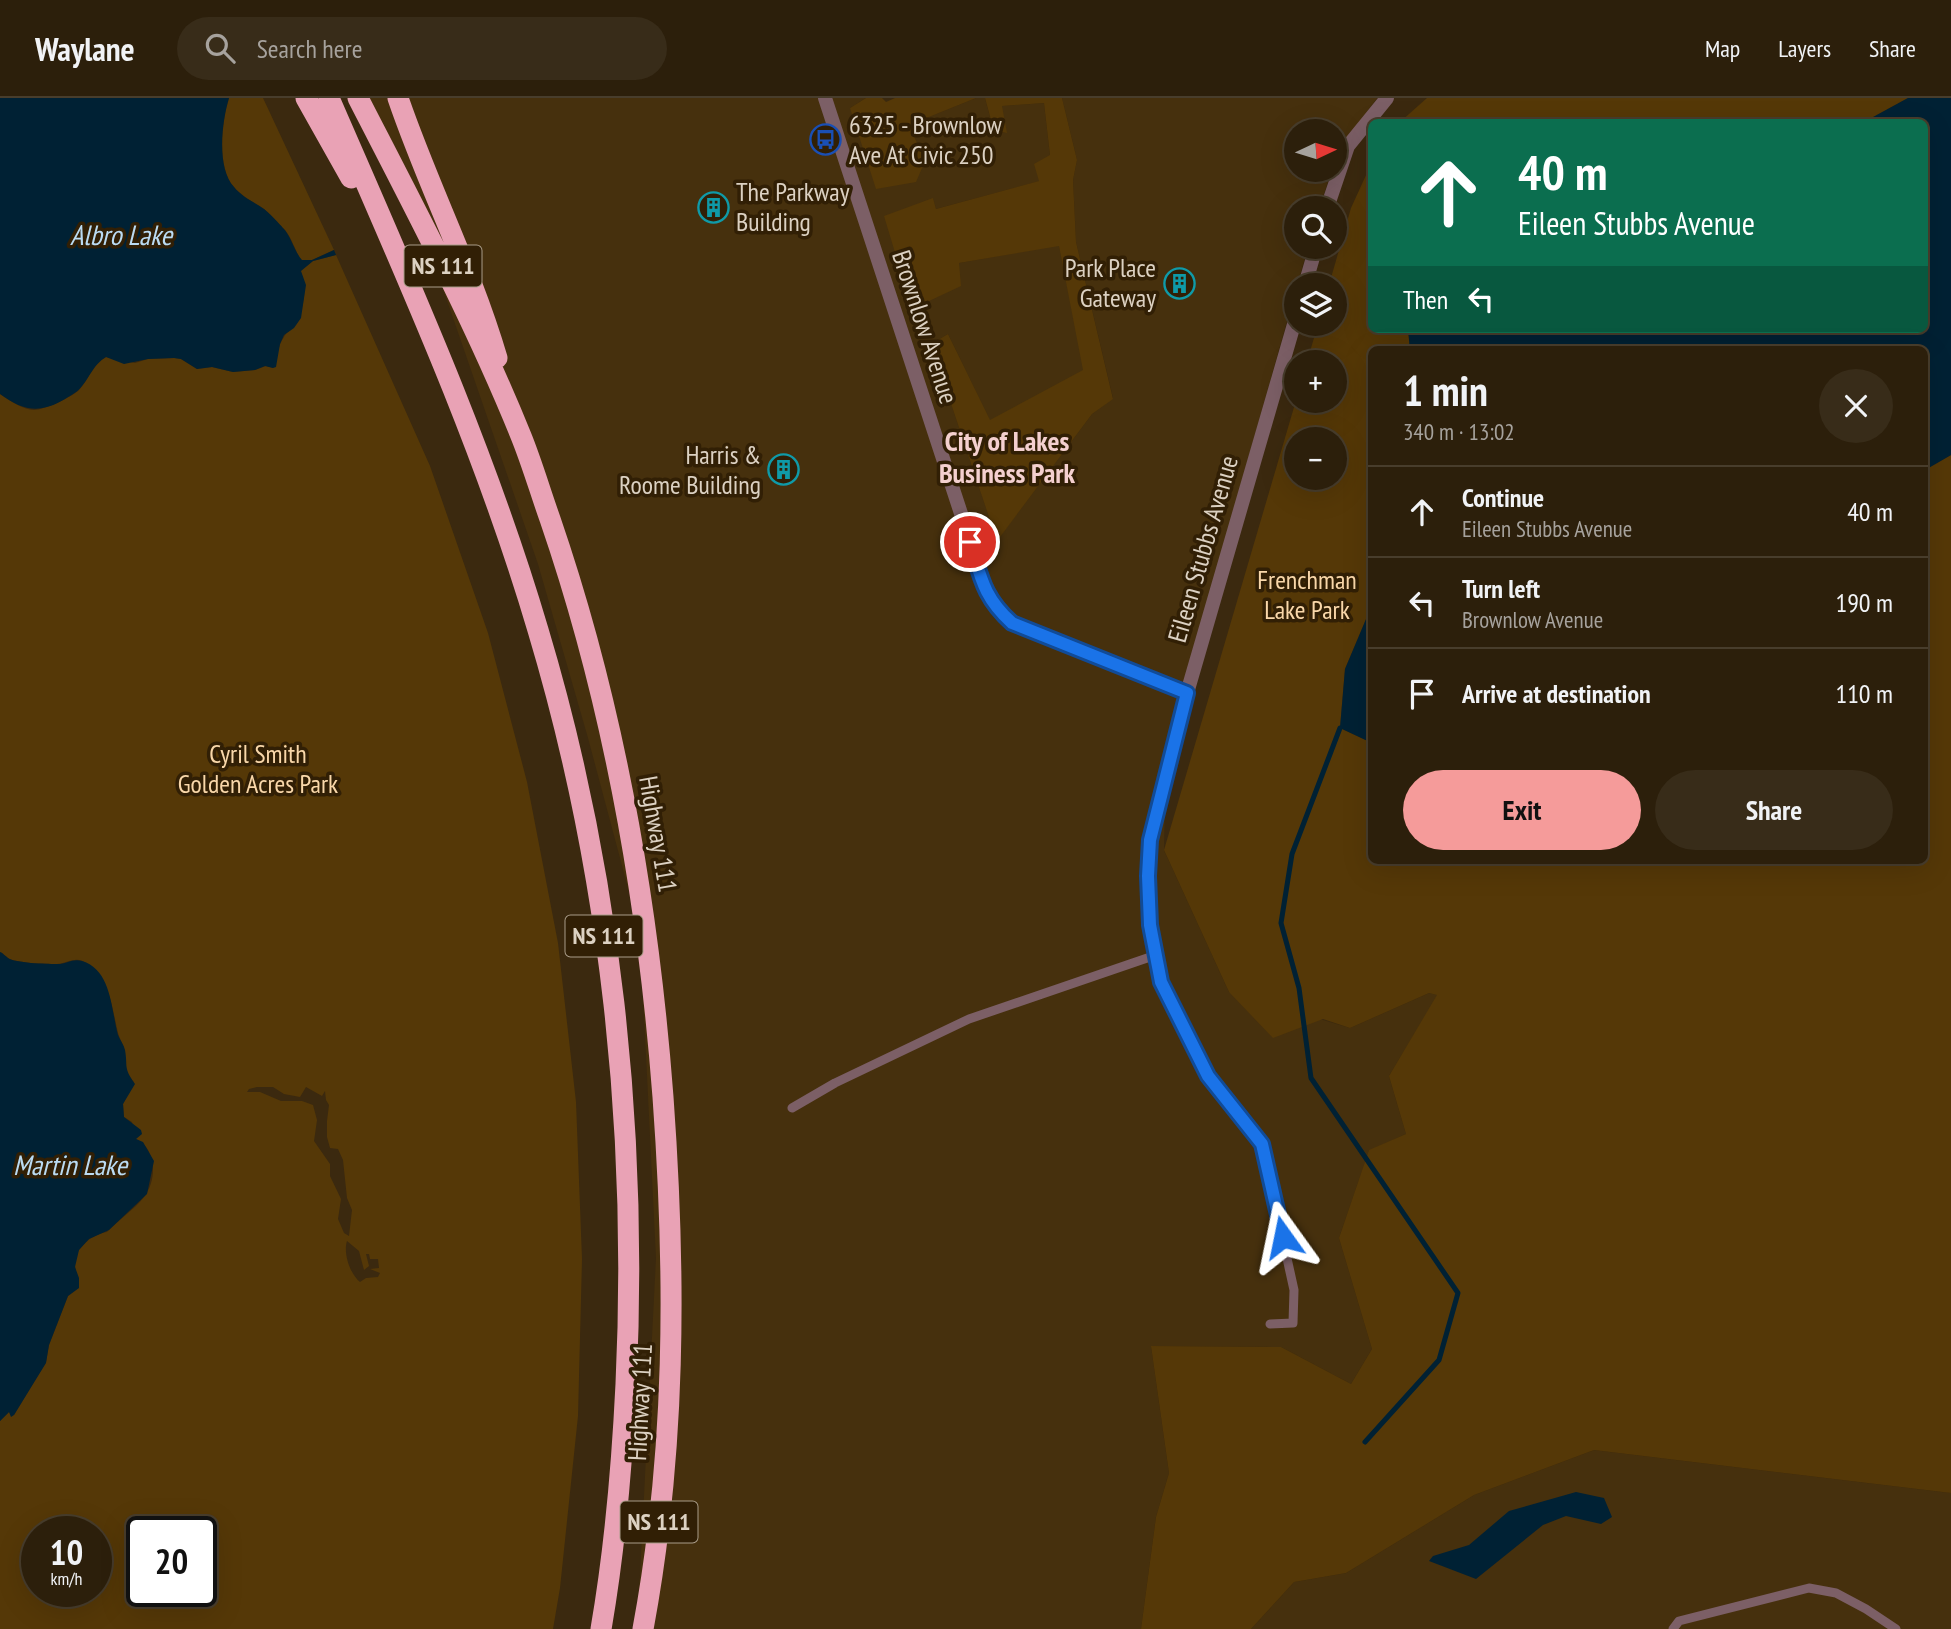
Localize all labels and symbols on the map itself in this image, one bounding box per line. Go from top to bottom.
place label: 6325 - Brownlow Ave At Civic 250 [849,108,1003,171]
north arrow [1284,119,1348,182]
bus stop icon: 6325 - Brownlow Ave At Civic 250 [809,123,843,157]
place label: The Parkway Building [736,175,850,238]
building icon: The Parkway Building [696,190,730,224]
water label: Albro Lake [70,216,175,253]
road number: NS 111 [404,246,481,286]
street label: Brownlow Avenue [885,246,966,408]
place label: Park Place Gateway [1065,251,1156,314]
building icon: Park Place Gateway [1162,266,1196,300]
district label: City of Lakes Business Park [939,422,1076,491]
place label: Harris & Roome Building [619,438,761,501]
street label: Eileen Stubbs Avenue [1160,452,1245,646]
building icon: Harris & Roome Building [767,453,801,487]
pin [940,512,1000,572]
park label: Frenchman Lake Park [1257,563,1357,626]
park label: Cyril Smith Golden Acres Park [178,737,338,800]
street label: Highway 111 [632,773,685,895]
road number: NS 111 [566,916,642,956]
water label: Martin Lake [13,1146,129,1183]
position arrow [1246,1200,1320,1274]
street label: Highway 111 [620,1342,659,1462]
road number: NS 111 [620,1502,698,1542]
speed limit sign: 20 [126,1516,217,1607]

